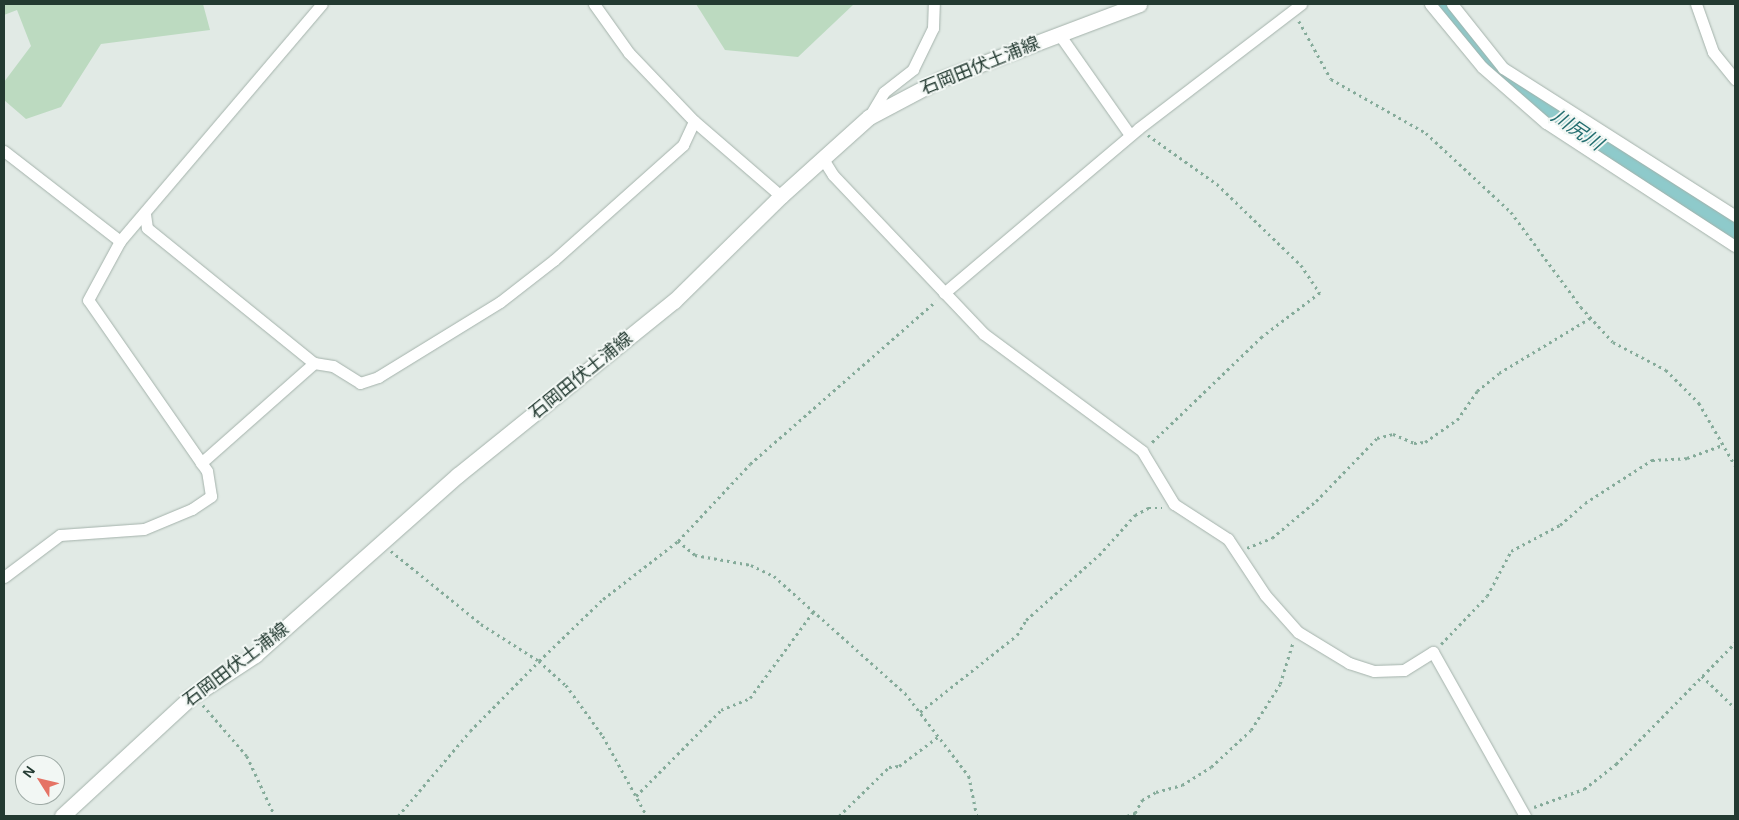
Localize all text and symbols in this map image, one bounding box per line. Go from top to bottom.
street label: 石岡田伏土浦線 [918,32,1042,100]
water label: 川尻川 [1547,105,1607,155]
street label: 石岡田伏土浦線 [525,328,637,424]
street label: 石岡田伏土浦線 [179,618,293,712]
north arrow [15,755,65,805]
text: N [19,763,38,781]

